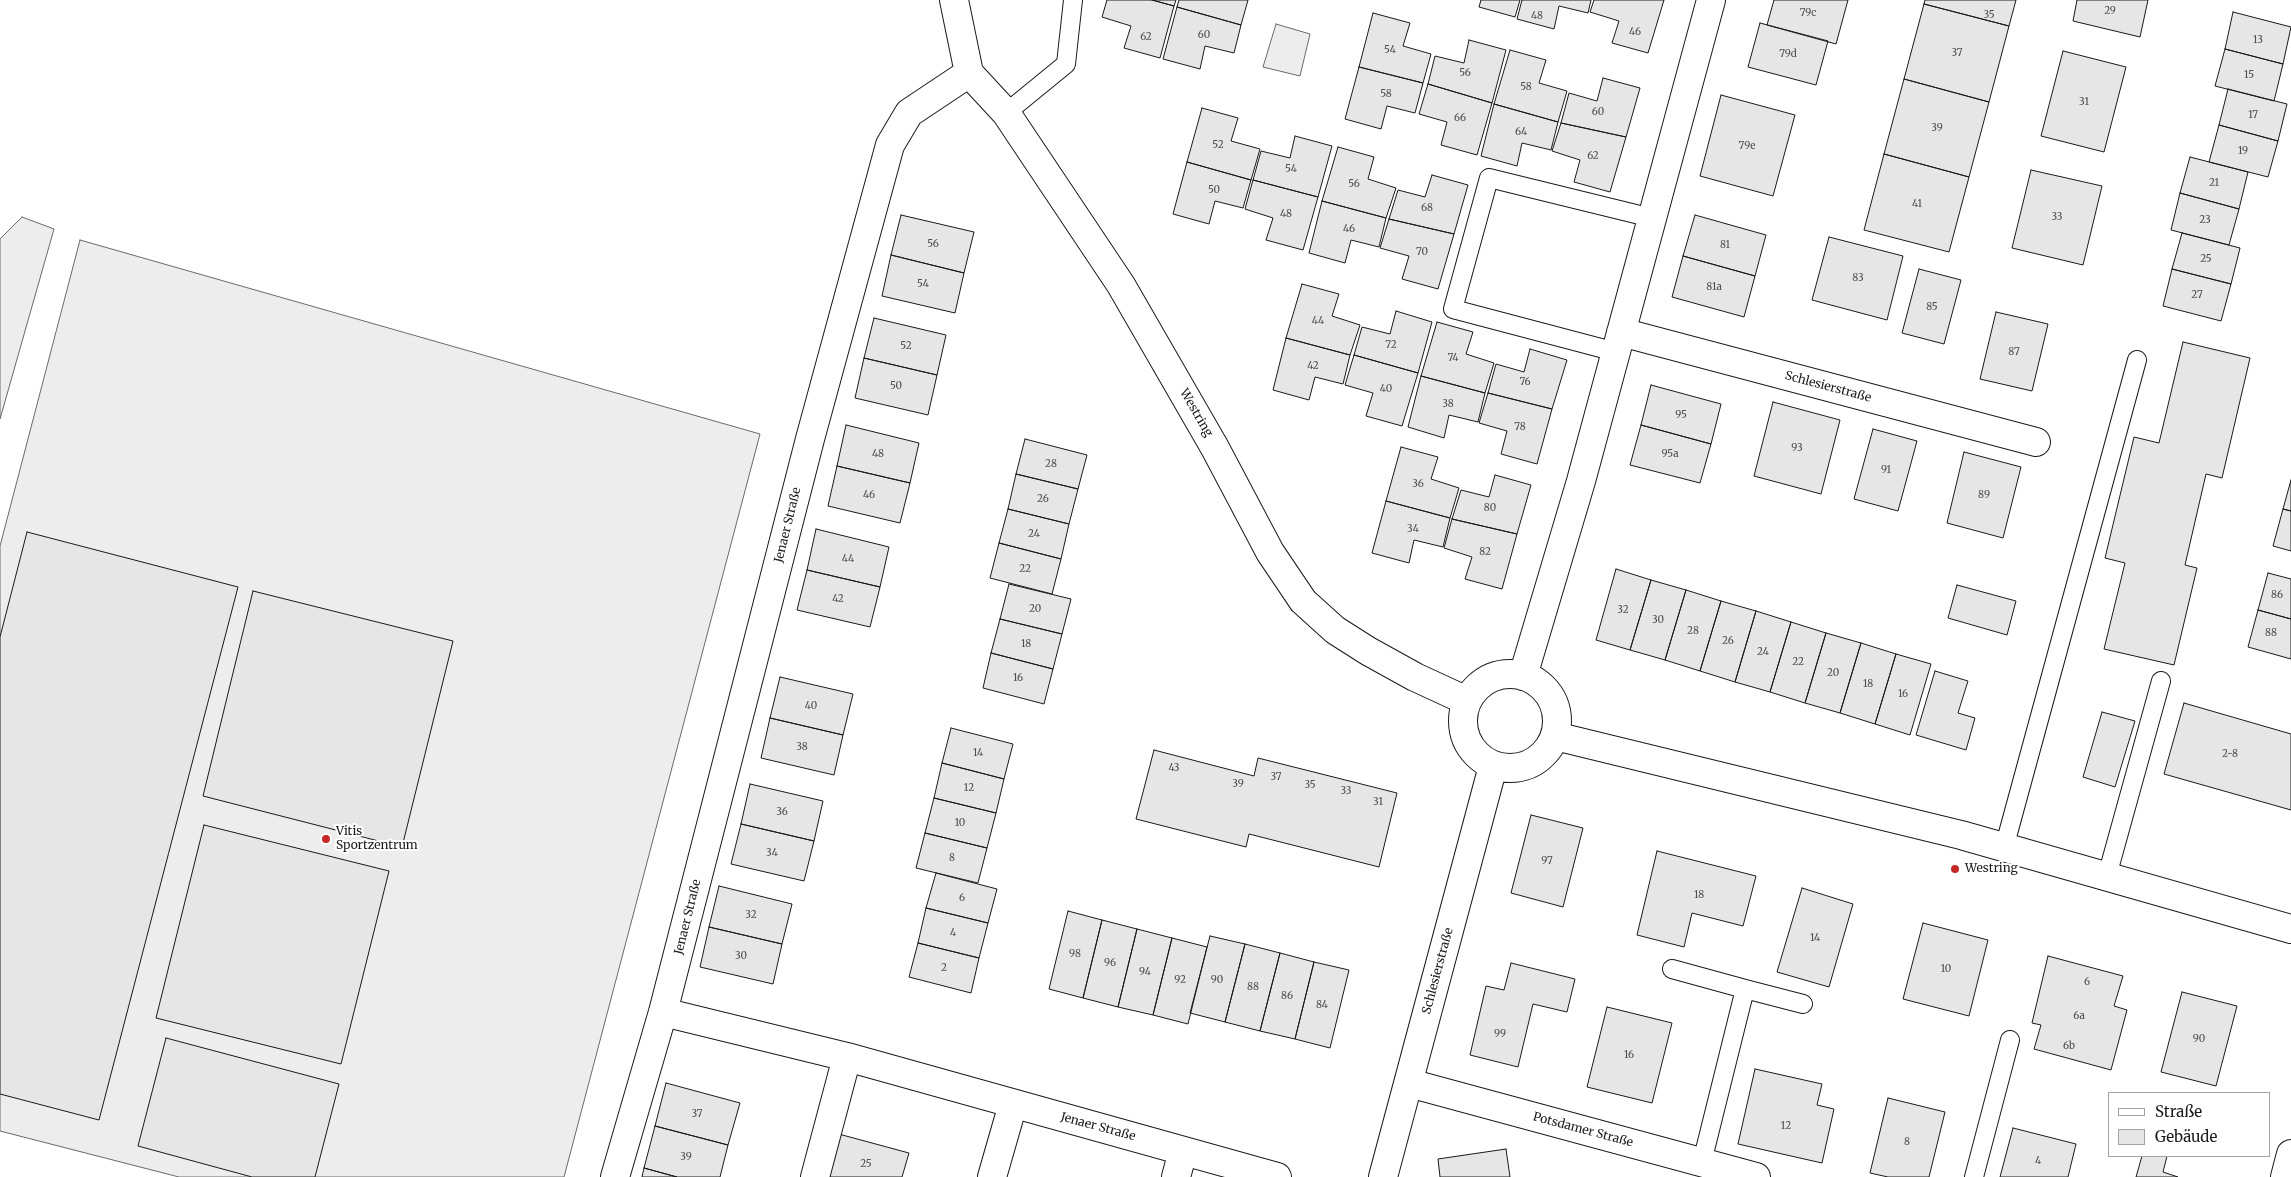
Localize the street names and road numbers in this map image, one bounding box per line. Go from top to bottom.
street label: Schlesierstraße [1783,369,1873,405]
street label: Westring [1177,387,1215,439]
street label: Jenaer Straße [772,486,804,564]
street label: Jenaer Straße [672,878,704,956]
street label: Schlesierstraße [1420,926,1456,1016]
street label: Jenaer Straße [1059,1110,1137,1144]
street label: Potsdamer Straße [1531,1110,1635,1150]

